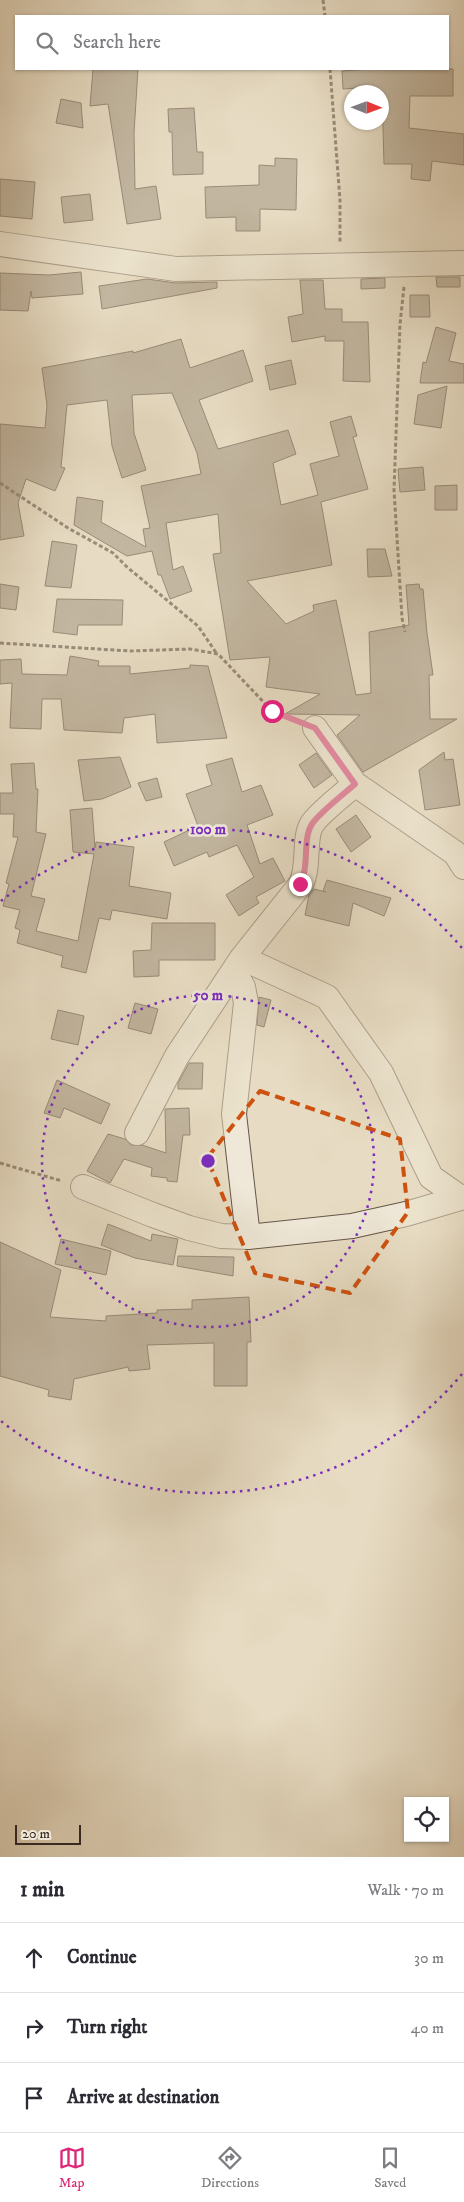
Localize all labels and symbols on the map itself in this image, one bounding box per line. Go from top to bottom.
north arrow [344,85,389,130]
route start [261,700,284,723]
text: 100 m [190,820,227,839]
route end [289,873,312,896]
text: 50 m [192,986,224,1005]
centre of rings [199,1152,217,1170]
scale bar [15,1822,81,1845]

